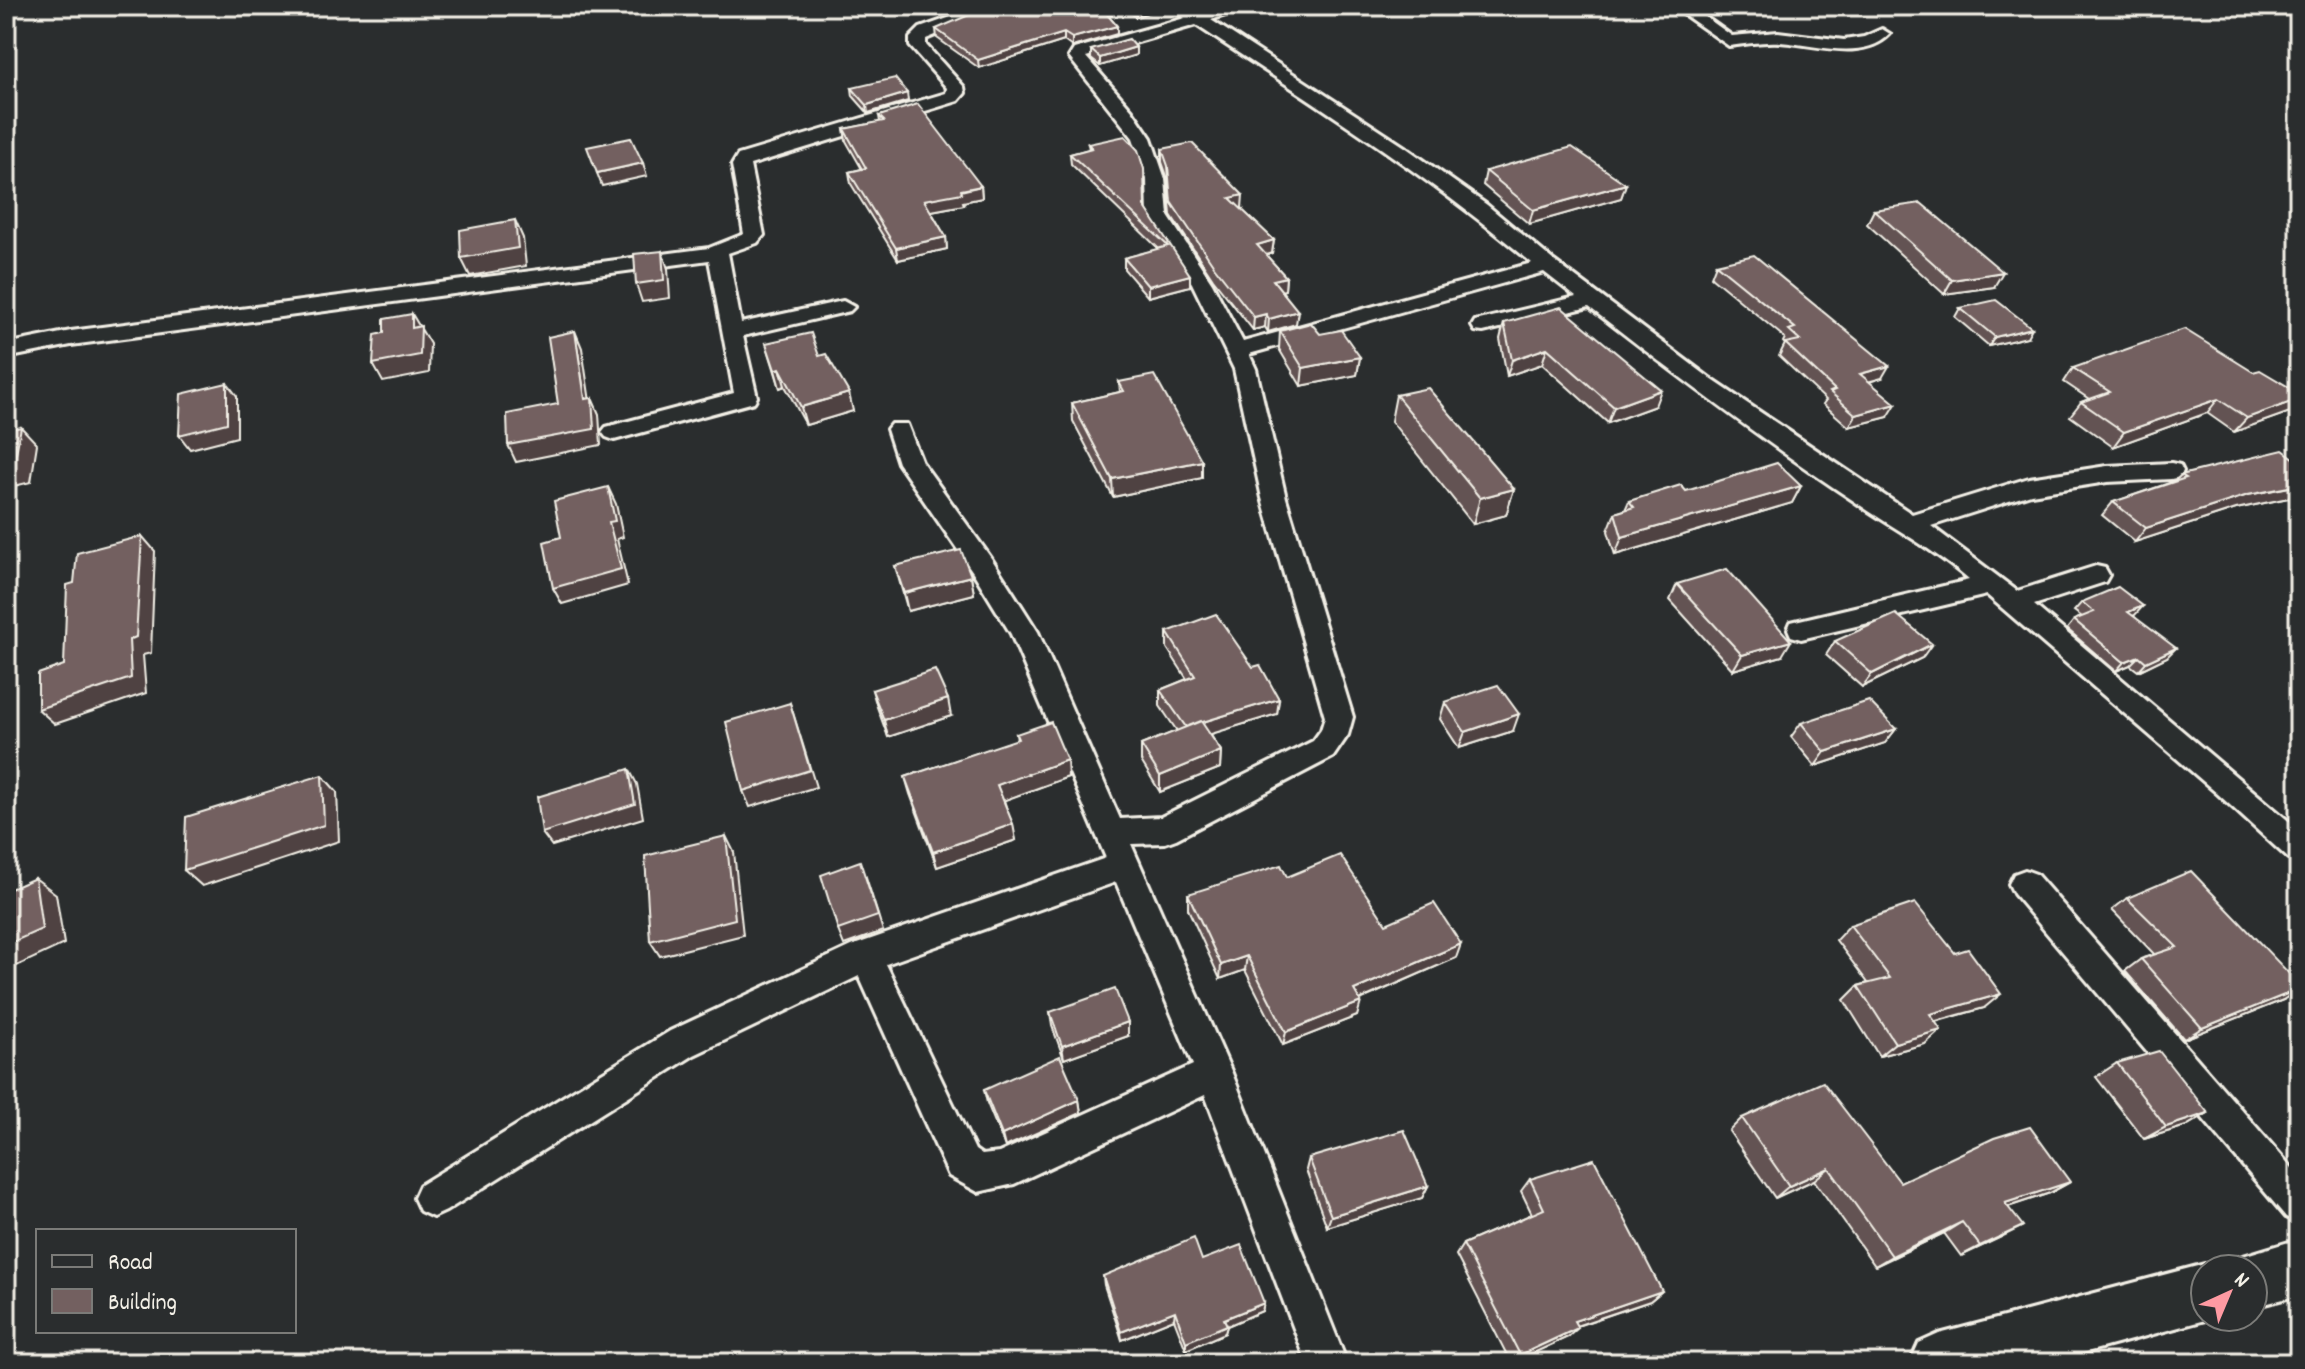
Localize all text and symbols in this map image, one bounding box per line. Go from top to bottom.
legend [36,1229,296,1333]
text: Road [108,1247,153,1281]
north arrow [2189,1253,2269,1333]
text: N [2226,1266,2255,1296]
text: Building [108,1287,177,1321]

